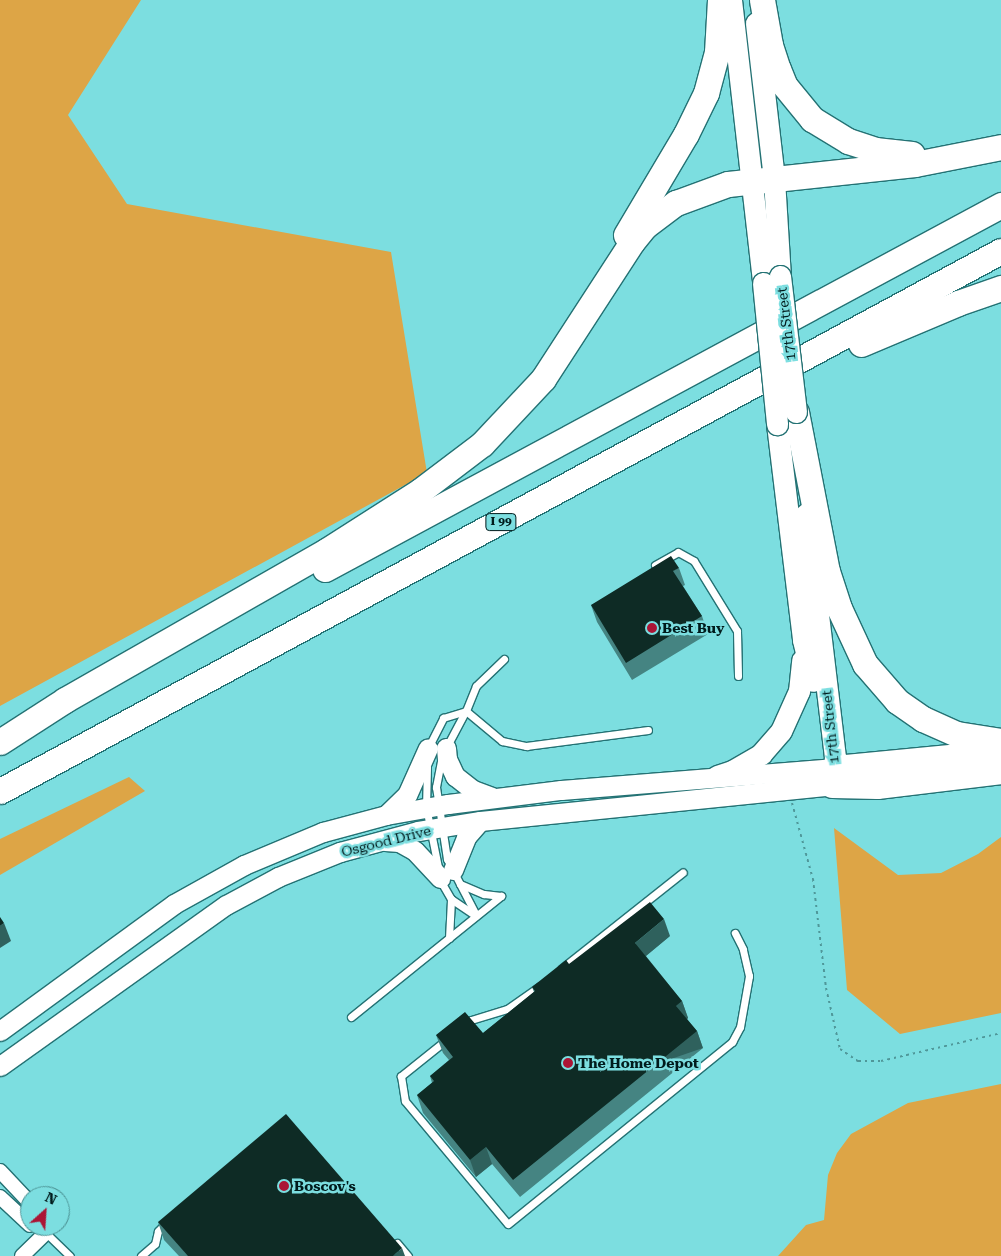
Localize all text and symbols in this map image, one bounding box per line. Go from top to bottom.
street label: 17th Street [773,286,799,362]
road number: I 99 [485,512,517,532]
place label: Best Buy [662,620,724,636]
marker: Best Buy [646,622,658,634]
street label: 17th Street [818,690,842,764]
street label: Osgood Drive [340,822,432,860]
place label: The Home Depot [578,1055,699,1071]
marker: The Home Depot [562,1057,574,1069]
place label: Boscov's [294,1178,356,1194]
marker: Boscov's [278,1180,290,1192]
north arrow [20,1186,70,1236]
text: N [43,1189,59,1208]

